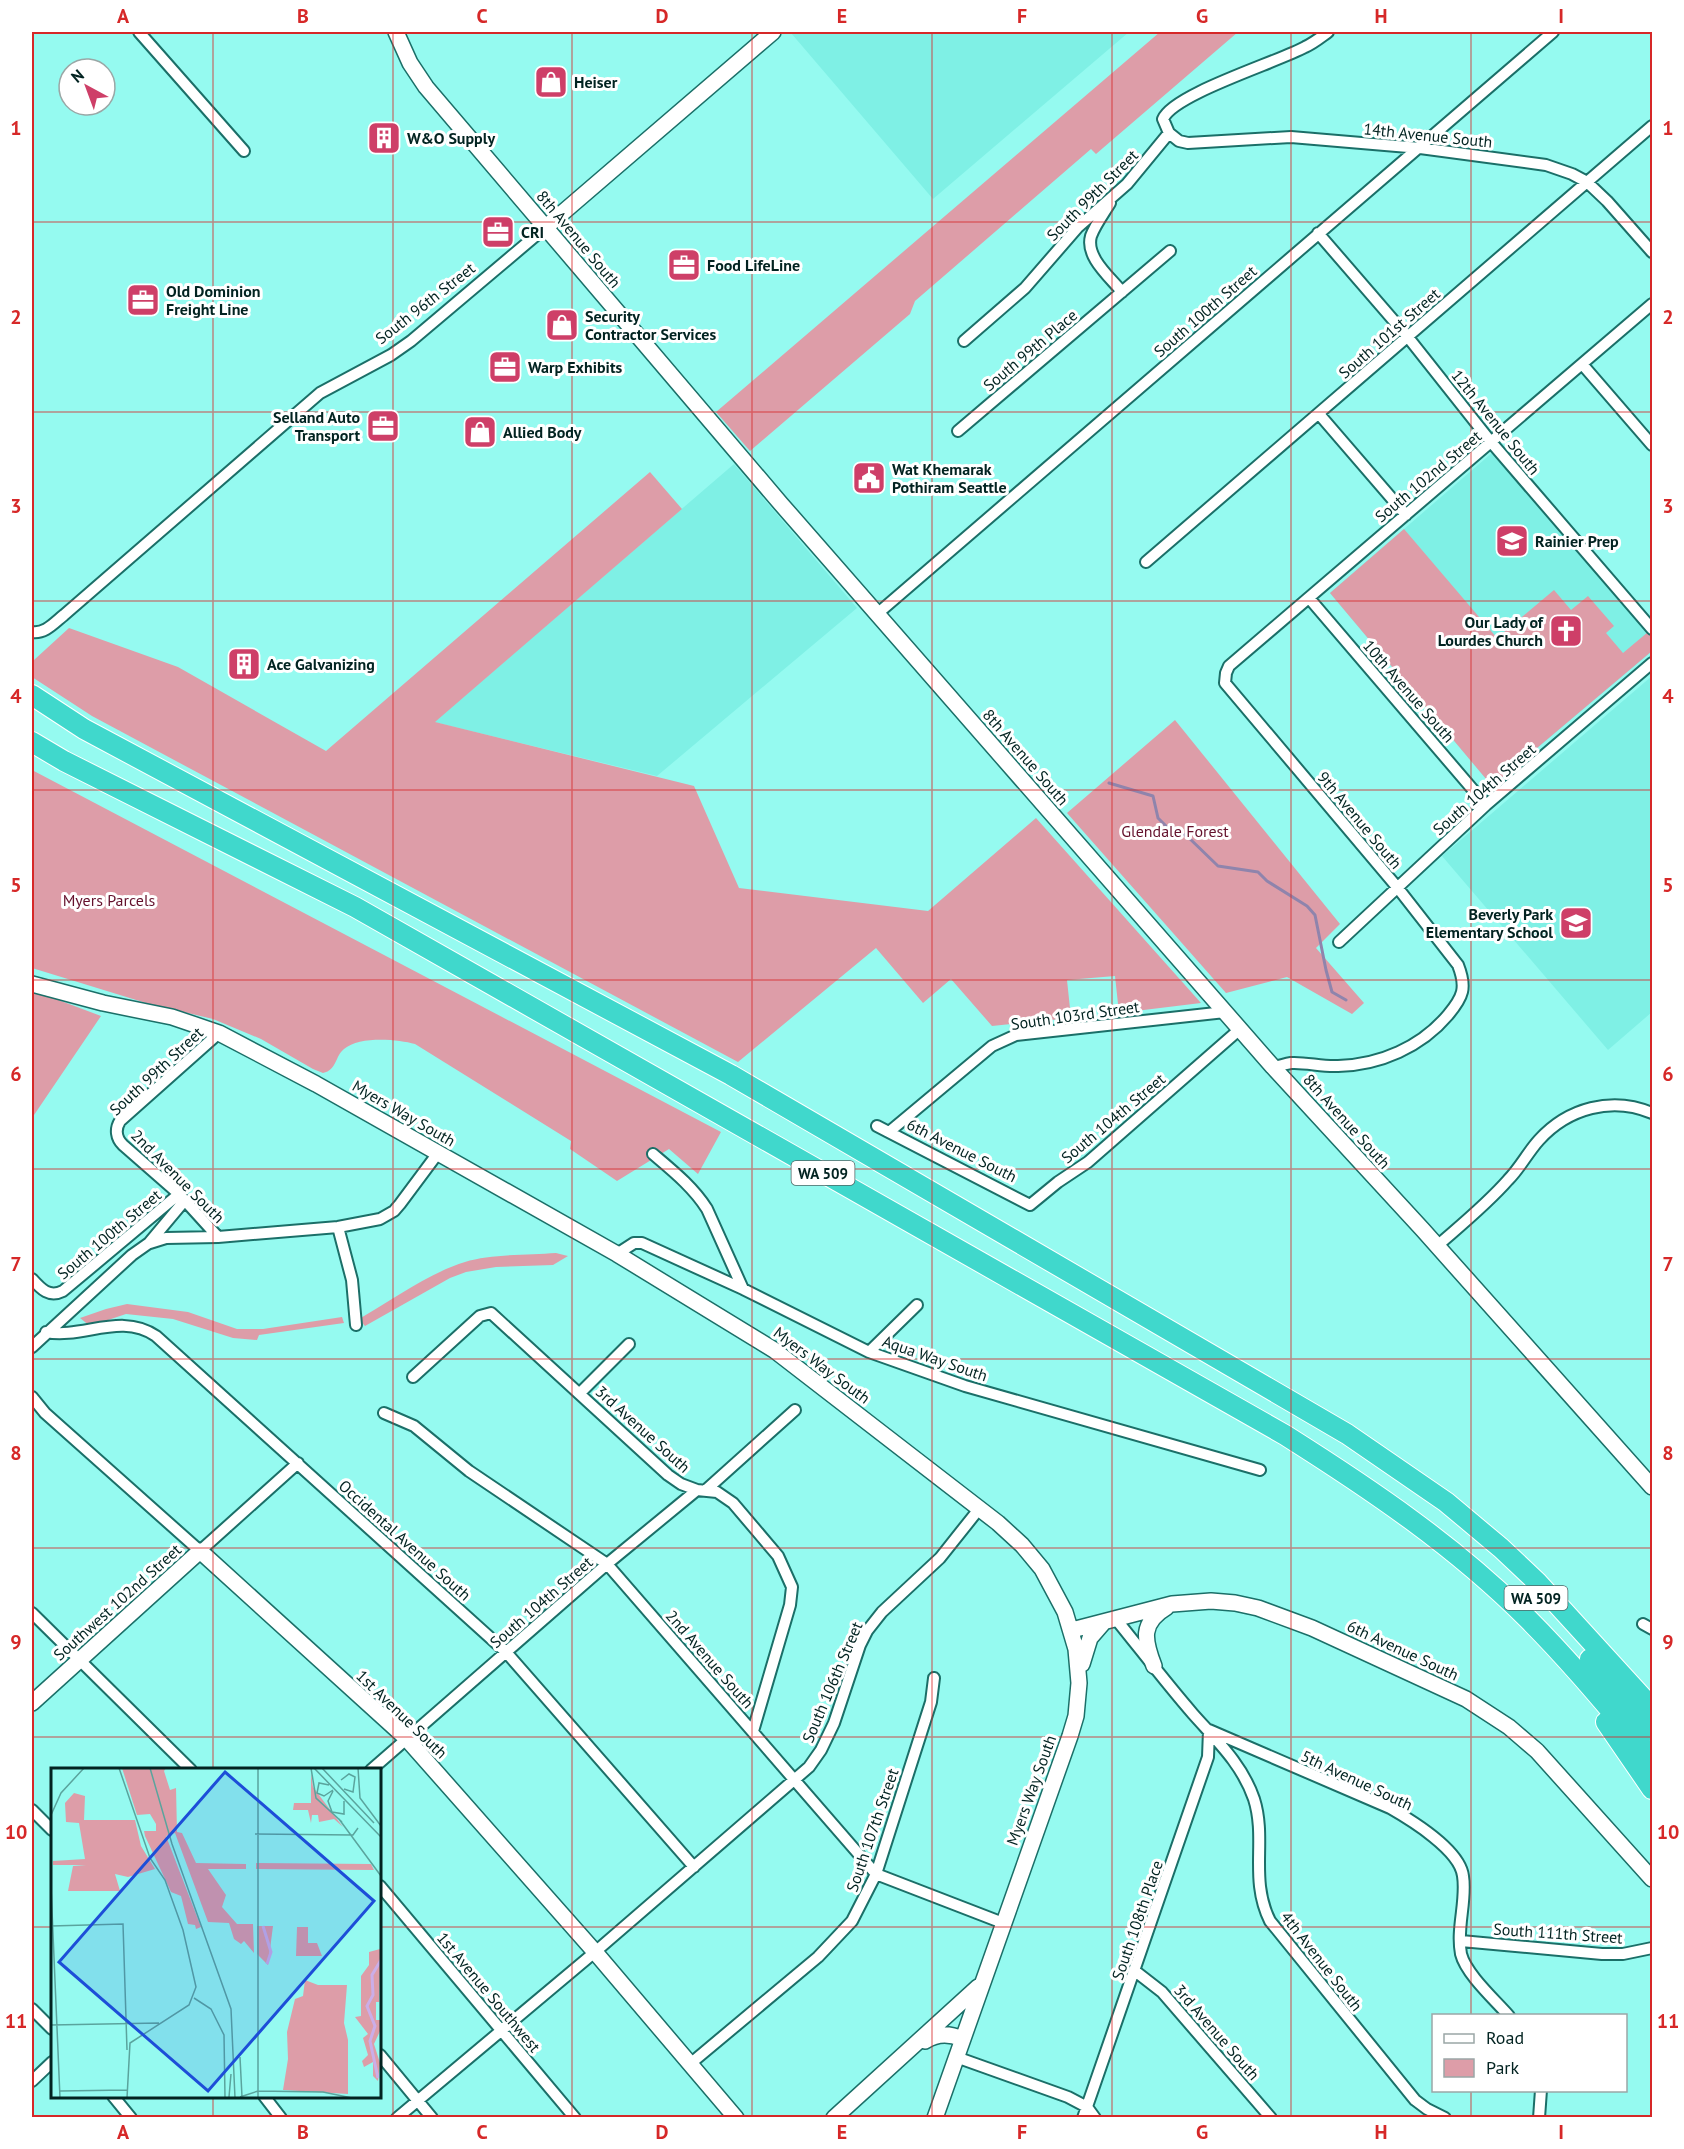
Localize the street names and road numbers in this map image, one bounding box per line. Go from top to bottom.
street label: 14th Avenue South [1363,118,1493,152]
street label: South 99th Street [1042,145,1142,245]
street label: 8th Avenue South [533,186,625,292]
street label: South 96th Street [371,258,479,348]
street label: South 100th Street [1150,261,1261,361]
street label: South 101st Street [1334,283,1444,382]
street label: South 99th Place [979,305,1081,395]
street label: 12th Avenue South [1447,365,1545,479]
street label: South 102nd Street [1371,425,1486,526]
street label: 10th Avenue South [1359,636,1459,746]
street label: 8th Avenue South [979,705,1073,809]
street label: South 104th Street [1429,739,1540,839]
street label: 9th Avenue South [1314,767,1406,873]
street label: South 103rd Street [1009,996,1141,1034]
street label: South 99th Street [105,1022,207,1120]
street label: South 104th Street [1057,1068,1170,1167]
street label: 8th Avenue South [1299,1069,1395,1173]
street label: Myers Way South [349,1075,459,1151]
street label: 6th Avenue South [904,1114,1020,1186]
street label: 2nd Avenue South [127,1125,229,1227]
road number: WA 509 [792,1161,854,1185]
street label: South 100th Street [53,1184,166,1283]
street label: Myers Way South [770,1322,874,1408]
street label: Aqua Way South [880,1331,990,1385]
street label: 3rd Avenue South [591,1381,695,1477]
street label: Occidental Avenue South [335,1475,475,1605]
street label: Southwest 102nd Street [49,1539,185,1665]
street label: South 104th Street [486,1552,597,1652]
road number: WA 509 [1504,1586,1568,1610]
street label: 2nd Avenue South [662,1606,758,1712]
street label: 6th Avenue South [1344,1615,1462,1685]
street label: South 106th Street [797,1618,867,1746]
street label: 1st Avenue South [352,1666,452,1762]
street label: Myers Way South [1002,1732,1060,1848]
street label: 5th Avenue South [1298,1745,1416,1815]
street label: South 107th Street [842,1765,903,1894]
street label: South 108th Place [1107,1858,1167,1982]
street label: 4th Avenue South [1277,1907,1367,2015]
street label: South 111th Street [1493,1919,1624,1948]
street label: 1st Avenue Southwest [433,1928,545,2057]
street label: 3rd Avenue South [1170,1980,1264,2084]

